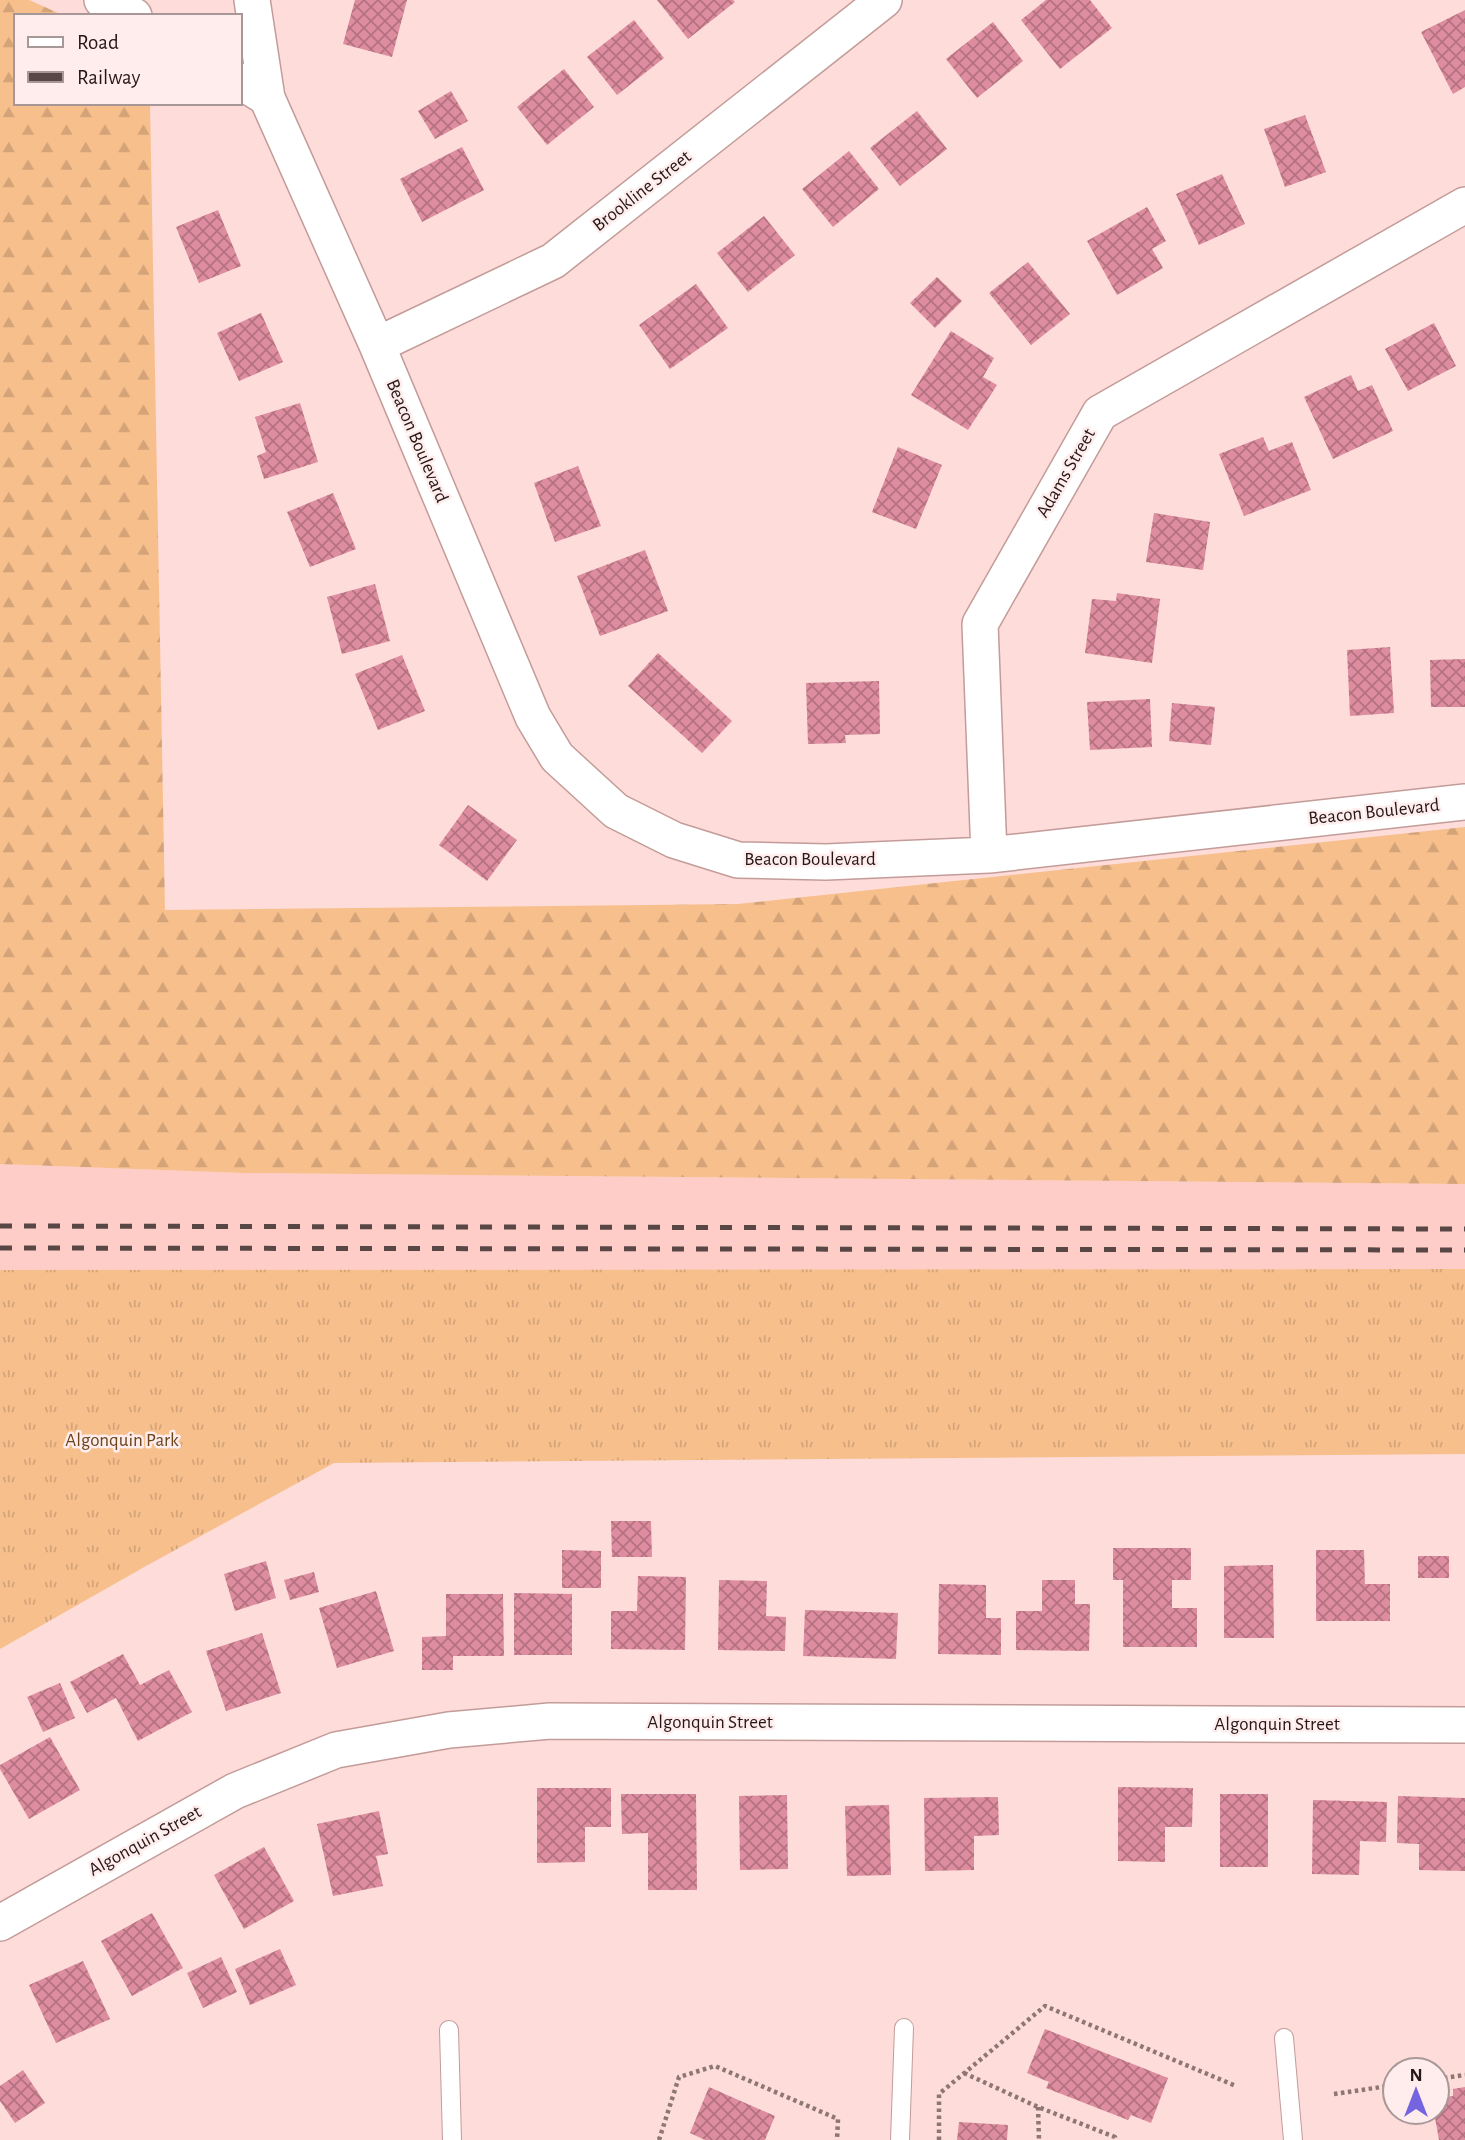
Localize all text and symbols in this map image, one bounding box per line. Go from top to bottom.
legend [14,14,242,105]
text: Road [77,32,119,53]
text: Railway [77,67,140,88]
street label: Brookline Street [589,147,695,235]
street label: Beacon Boulevard [383,377,452,505]
street label: Adams Street [1033,425,1099,521]
street label: Beacon Boulevard [1308,796,1441,828]
street label: Beacon Boulevard [744,850,876,869]
park label: Algonquin Park [65,1431,179,1450]
street label: Algonquin Street [647,1713,773,1732]
street label: Algonquin Street [1214,1715,1340,1734]
street label: Algonquin Street [86,1802,204,1880]
north arrow [1381,2056,1451,2126]
text: N [1409,2066,1423,2085]

